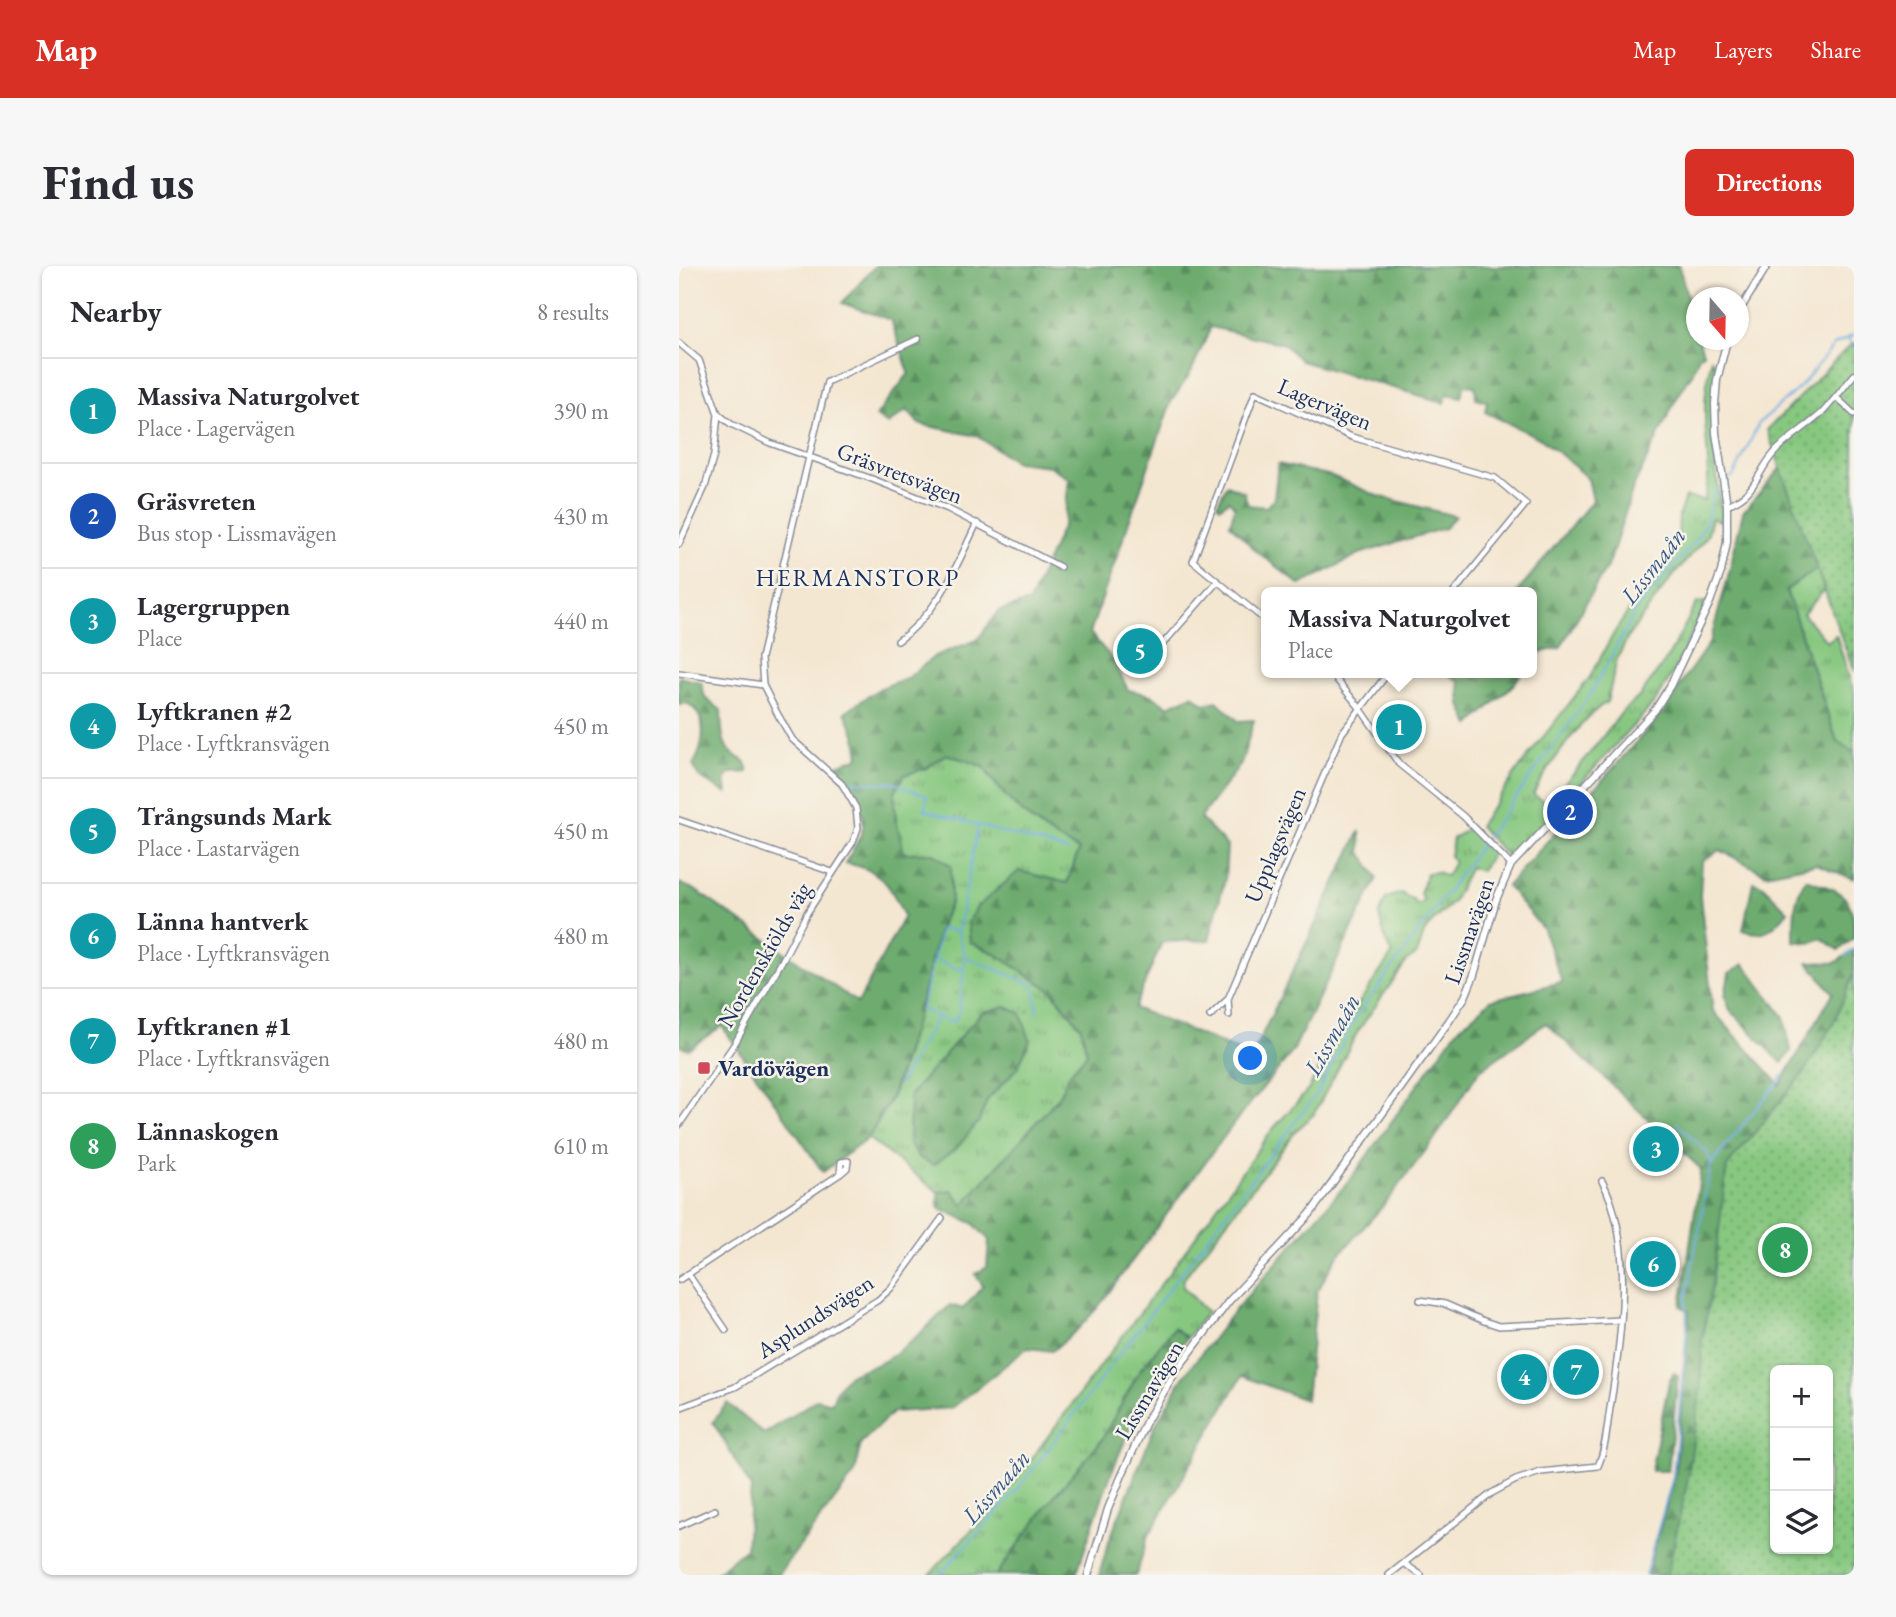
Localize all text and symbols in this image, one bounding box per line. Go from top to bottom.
text: Map [35,28,97,71]
text: Map [1633,34,1676,65]
text: Layers [1714,34,1773,65]
text: Share [1811,34,1861,65]
button: Directions [1685,149,1854,216]
text: Find us [42,150,194,214]
north arrow [1686,287,1749,350]
text: Nearby [70,292,162,331]
text: 8 results [537,297,609,327]
street label: Lagervägen [1273,371,1377,437]
text: Massiva Naturgolvet [137,379,360,413]
text: 1 [87,396,99,426]
text: 390 m [553,396,609,426]
text: Place · Lagervägen [137,413,295,443]
street label: Gräsvretsvägen [833,435,967,511]
text: Gräsvreten [137,484,256,518]
text: 2 [87,501,99,531]
text: 430 m [553,501,609,531]
text: Bus stop · Lissmavägen [137,518,337,548]
water label: Lissmaån [1612,521,1692,611]
district label: HERMANSTORP [756,562,960,593]
popup [1261,587,1537,678]
text: Lagergruppen [137,589,290,623]
text: Massiva Naturgolvet [1288,601,1510,635]
text: 3 [87,606,99,636]
text: 440 m [553,606,609,636]
text: Place [137,623,182,653]
pin: 5 [1117,625,1163,677]
text: Place [1288,635,1333,665]
text: Lyftkranen #2 [137,694,292,728]
pin: 1 [1376,701,1422,753]
text: 4 [87,711,99,741]
text: 450 m [553,711,609,741]
text: Place · Lyftkransvägen [137,728,330,758]
street label: Upplagsvägen [1237,783,1313,907]
pin: 2 [1547,786,1593,838]
text: Trångsunds Mark [137,799,331,833]
text: 5 [87,816,99,846]
text: 450 m [553,816,609,846]
text: Place · Lastarvägen [137,833,300,863]
street label: Lissmavägen [1437,874,1501,988]
street label: Nordenskiölds väg [710,876,818,1033]
text: Länna hantverk [137,904,309,938]
text: 6 [87,921,99,951]
text: 480 m [553,921,609,951]
text: Place · Lyftkransvägen [137,938,330,968]
water label: Lissmaån [1296,988,1367,1082]
text: Lyftkranen #1 [137,1009,292,1043]
text: 7 [87,1026,99,1056]
text: 480 m [553,1026,609,1056]
your location [1233,1041,1267,1075]
text: Place · Lyftkransvägen [137,1043,330,1073]
place label: Vardövägen [718,1053,829,1083]
marker: Vardövägen [696,1060,712,1076]
text: Lännaskogen [137,1114,279,1148]
pin: 3 [1633,1123,1679,1175]
text: 8 [87,1131,99,1161]
text: 610 m [553,1131,609,1161]
text: Park [137,1148,176,1178]
pin: 8 [1762,1224,1808,1276]
pin: 6 [1630,1238,1676,1290]
street label: Asplundsvägen [750,1267,879,1366]
street label: Lissmavägen [1108,1335,1190,1445]
pin: 7 [1553,1346,1599,1398]
pin: 4 [1501,1351,1547,1403]
map controls [1770,1365,1833,1554]
button: + [1770,1365,1833,1428]
button: − [1770,1428,1833,1491]
water label: Lissmaån [954,1443,1037,1531]
button: layers [1770,1491,1833,1554]

